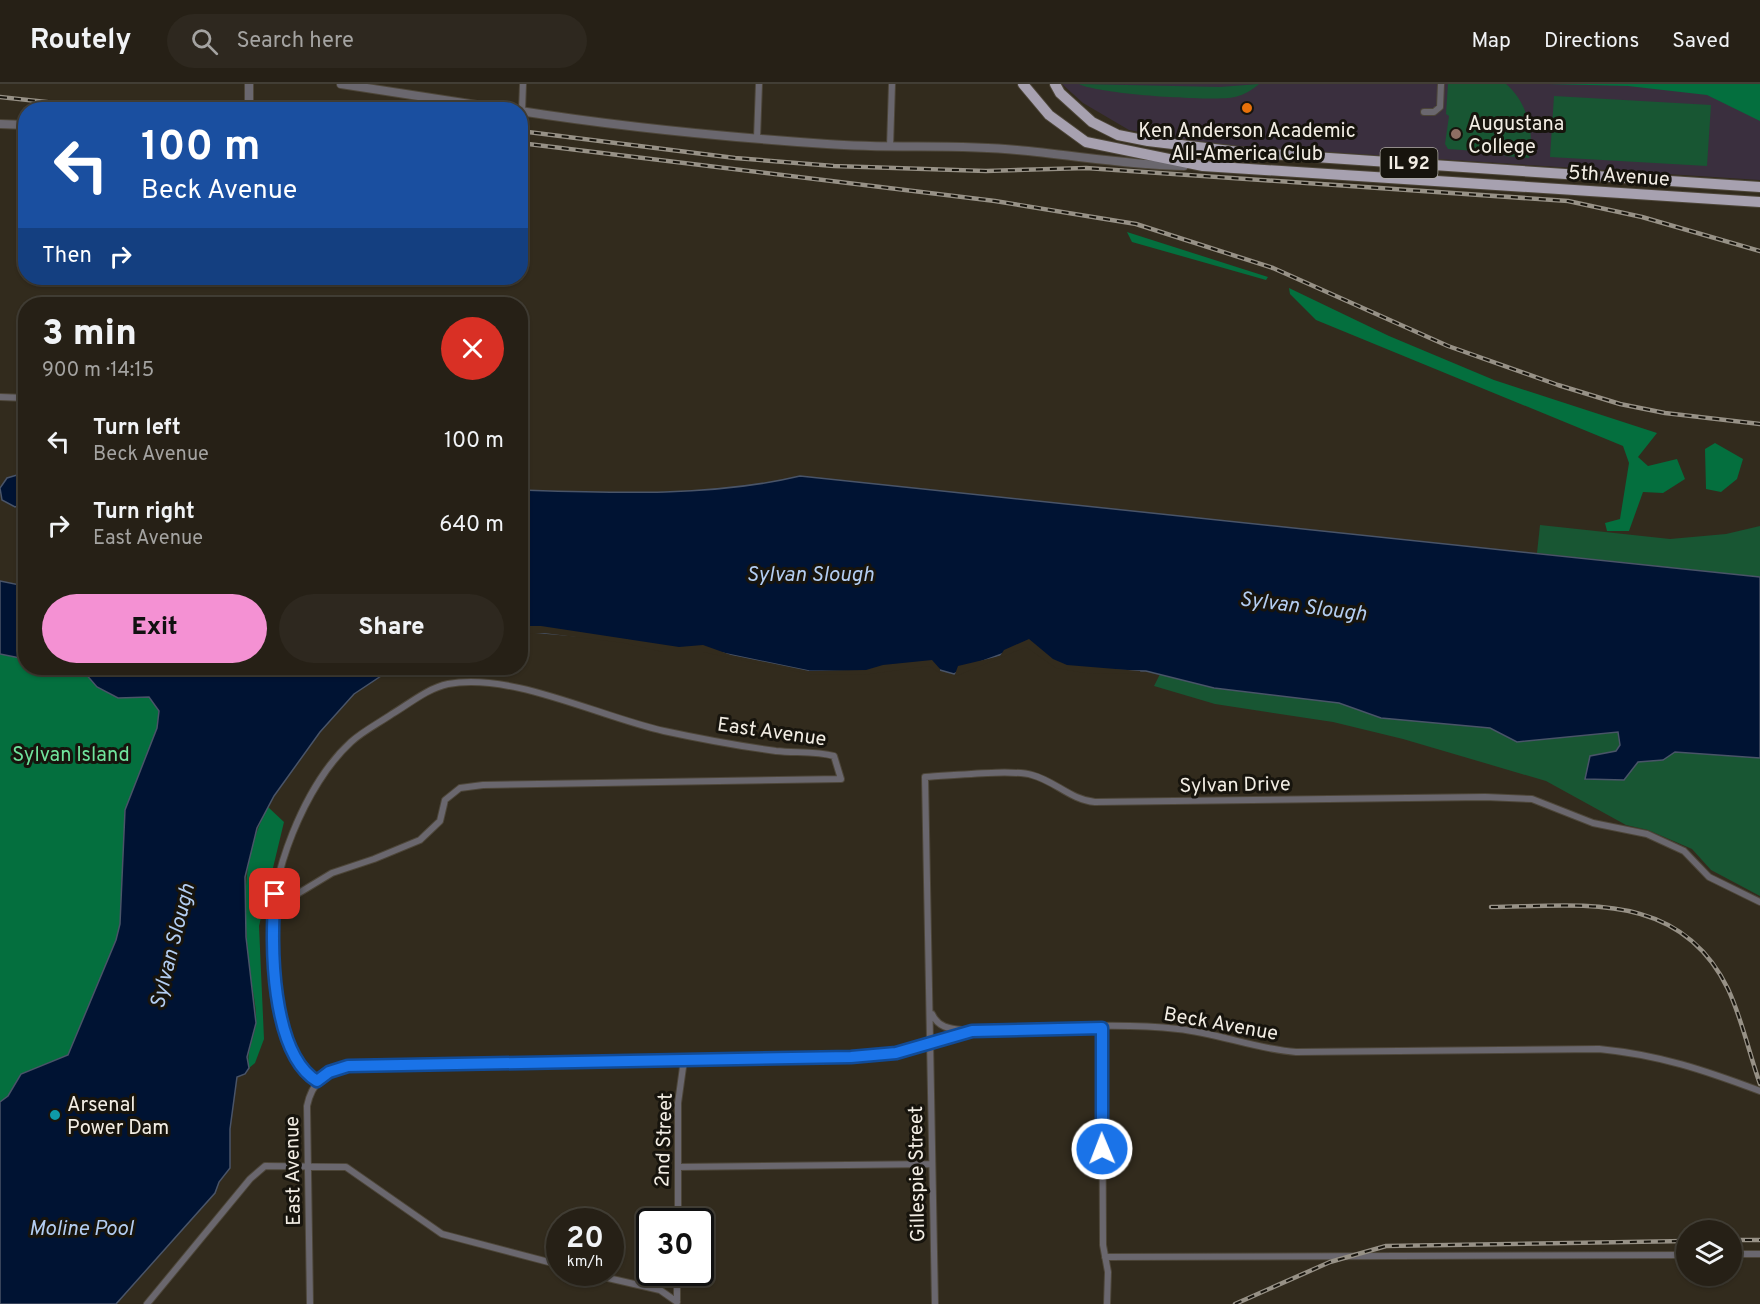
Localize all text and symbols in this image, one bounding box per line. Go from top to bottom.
search box [167,14,587,68]
text: Routely [30,23,131,59]
icon: search [188,25,221,58]
text: Search here [236,28,354,55]
text: Map [1471,28,1511,55]
text: Directions [1544,28,1639,55]
text: Saved [1672,28,1730,55]
marker: Ken Anderson Academic All-America Club [1240,101,1254,115]
place label: Augustana College [1468,112,1564,161]
place label: Ken Anderson Academic All-America Club [1138,119,1356,168]
text: 100 m [141,122,260,175]
icon: left [42,126,120,204]
marker: Augustana College [1449,127,1463,141]
road number: IL 92 [1380,148,1438,178]
street label: 5th Avenue [1567,160,1670,194]
text: Beck Avenue [141,174,297,208]
icon: right [104,240,137,273]
text: Then [42,243,92,270]
text: 3 min [42,312,137,358]
button: close [441,317,504,380]
text: 900 m · 14:15 [42,358,154,384]
text: Turn left [93,415,181,442]
icon: left [42,425,75,458]
text: 100 m [444,428,504,455]
text: Beck Avenue [93,442,209,468]
text: Turn right [93,499,195,526]
icon: right [42,509,75,542]
text: 640 m [439,512,504,539]
text: East Avenue [93,526,203,552]
water label: Sylvan Slough [746,562,874,589]
water label: Sylvan Slough [1238,586,1368,629]
button: Exit [42,594,267,663]
button: Share [279,594,504,663]
street label: East Avenue [715,712,828,754]
park label: Sylvan Island [12,743,130,769]
street label: Sylvan Drive [1179,772,1291,800]
pin [249,868,300,919]
icon: arrive [258,877,291,910]
water label: Sylvan Slough [145,881,202,1012]
street label: Beck Avenue [1161,1002,1280,1048]
street label: 2nd Street [650,1092,680,1188]
place label: Arsenal Power Dam [67,1093,169,1142]
street label: Gillespie Street [904,1106,932,1242]
marker: Arsenal Power Dam [48,1108,62,1122]
street label: East Avenue [280,1116,308,1226]
position arrow [1070,1117,1134,1181]
speed limit sign: 30 [636,1208,714,1286]
water label: Moline Pool [29,1216,135,1243]
map controls [1676,1220,1742,1286]
button: layers [1676,1220,1742,1286]
text: 20 [566,1221,604,1258]
text: km/h [567,1253,603,1272]

